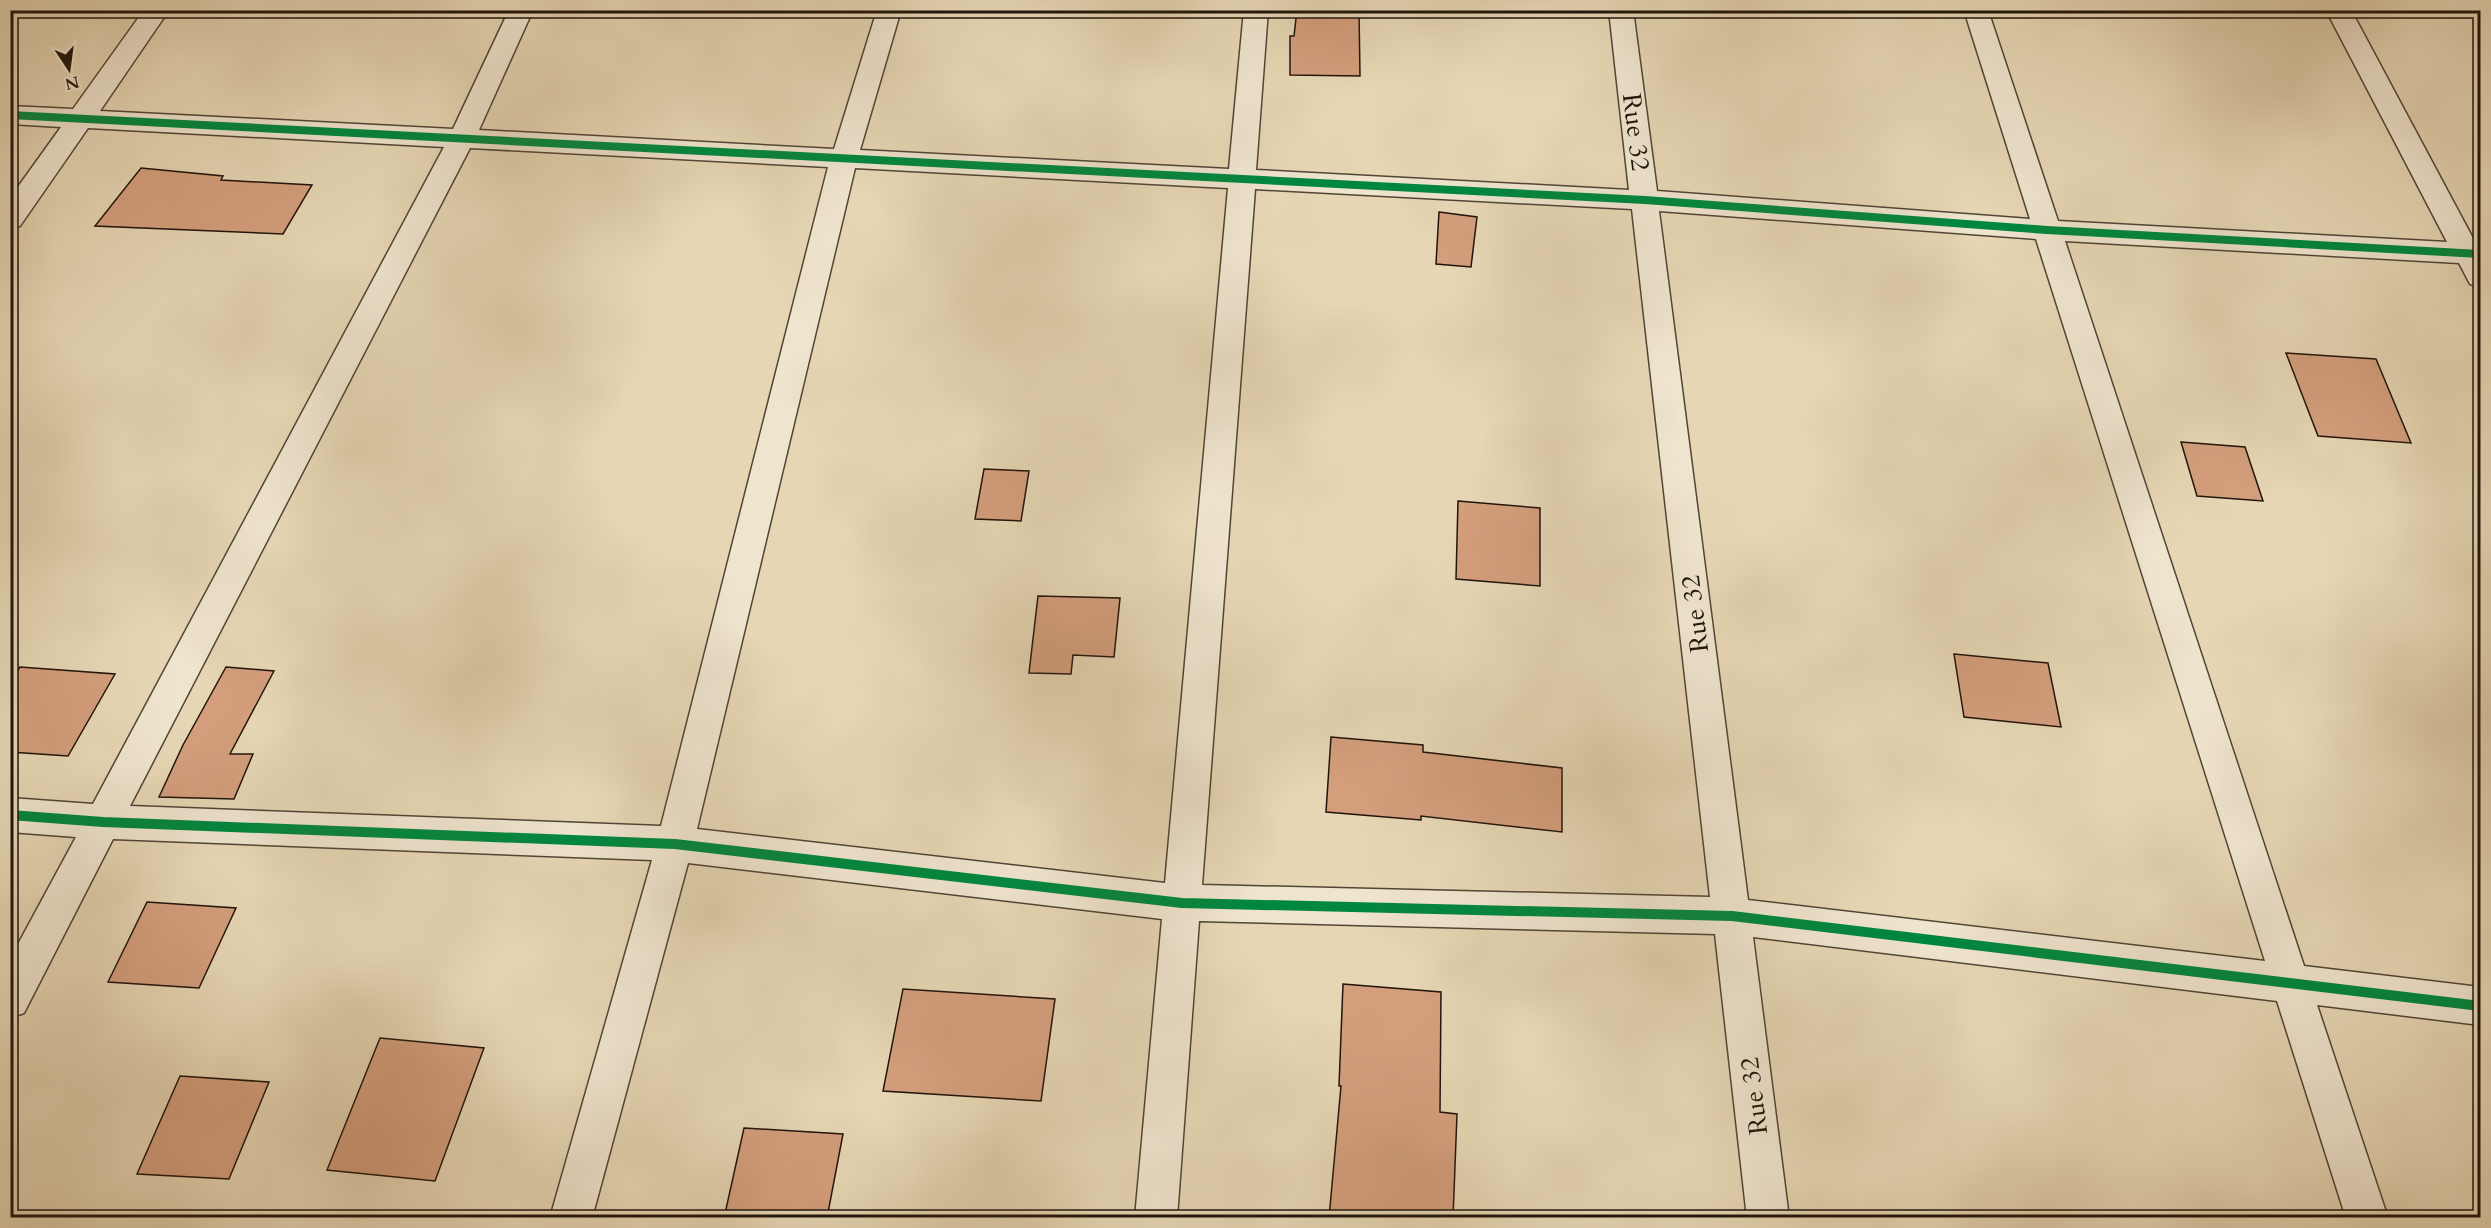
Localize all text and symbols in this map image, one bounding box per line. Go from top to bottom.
north arrow [39,39,99,99]
text: N [63,70,81,95]
street label: Rue 32 [1614,91,1658,173]
street label: Rue 32 [1673,573,1717,655]
street label: Rue 32 [1732,1055,1776,1137]

